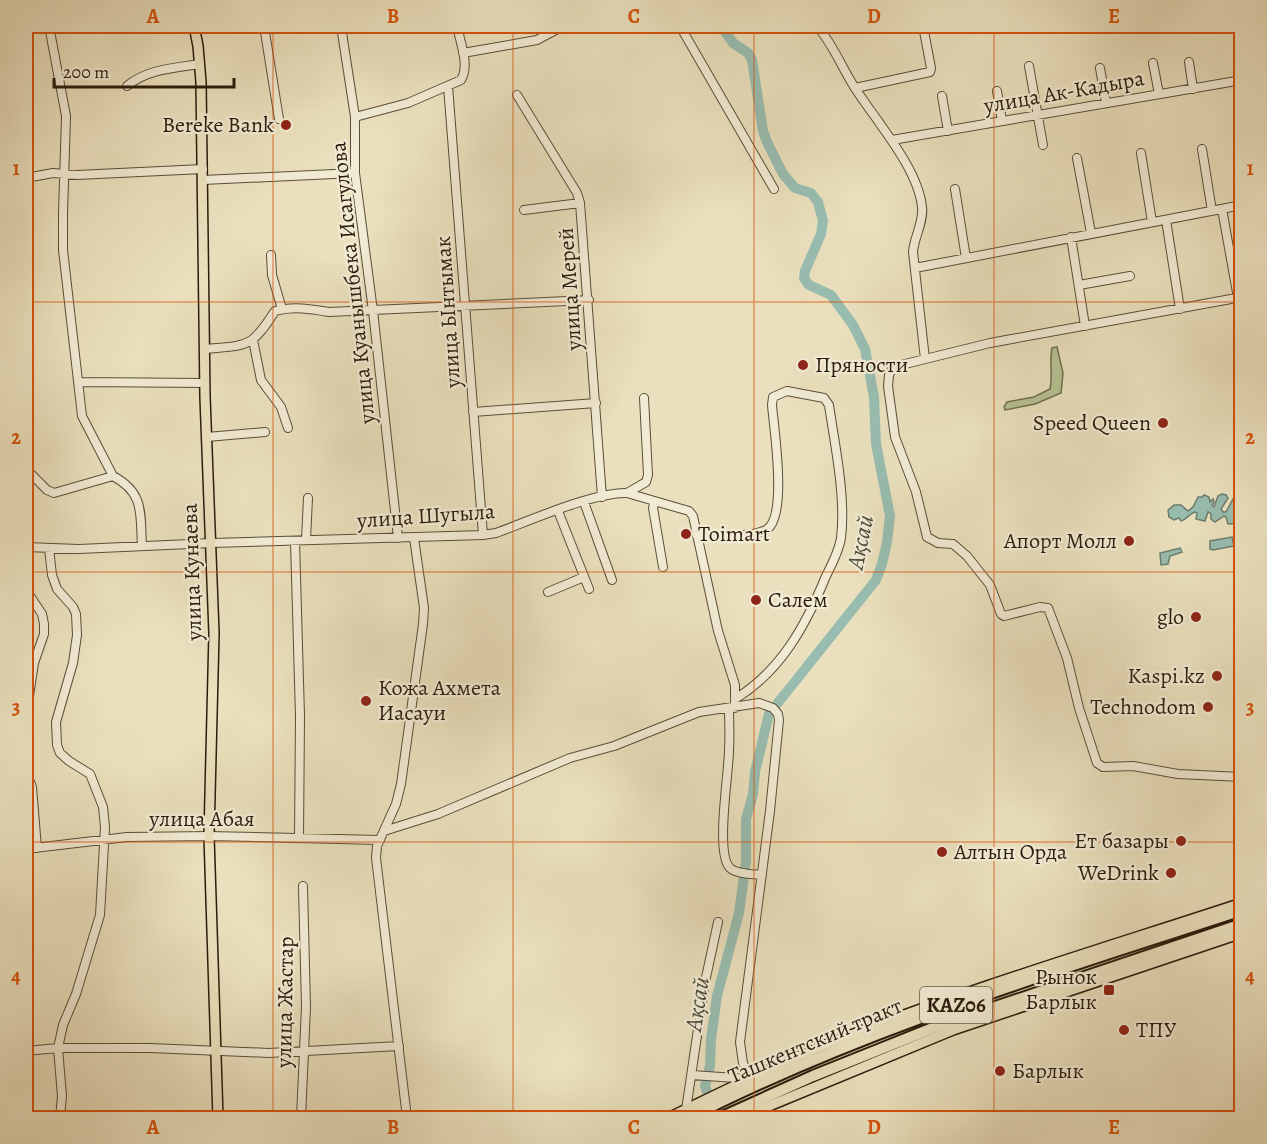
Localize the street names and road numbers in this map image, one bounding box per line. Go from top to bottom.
street label: улица Ак-Кадыра [980,63,1147,121]
street label: улица Куанышбека Исагулова [323,140,383,427]
street label: улица Мерей [551,226,589,353]
street label: улица Ынтымак [428,235,468,390]
street label: улица Шугыла [355,496,497,536]
street label: улица Кунаева [175,502,209,642]
street label: улица Абая [148,804,255,834]
street label: улица Жастар [269,936,301,1069]
road number: KАZ06 [920,987,992,1023]
street label: Ташкентский тракт [723,991,907,1091]

